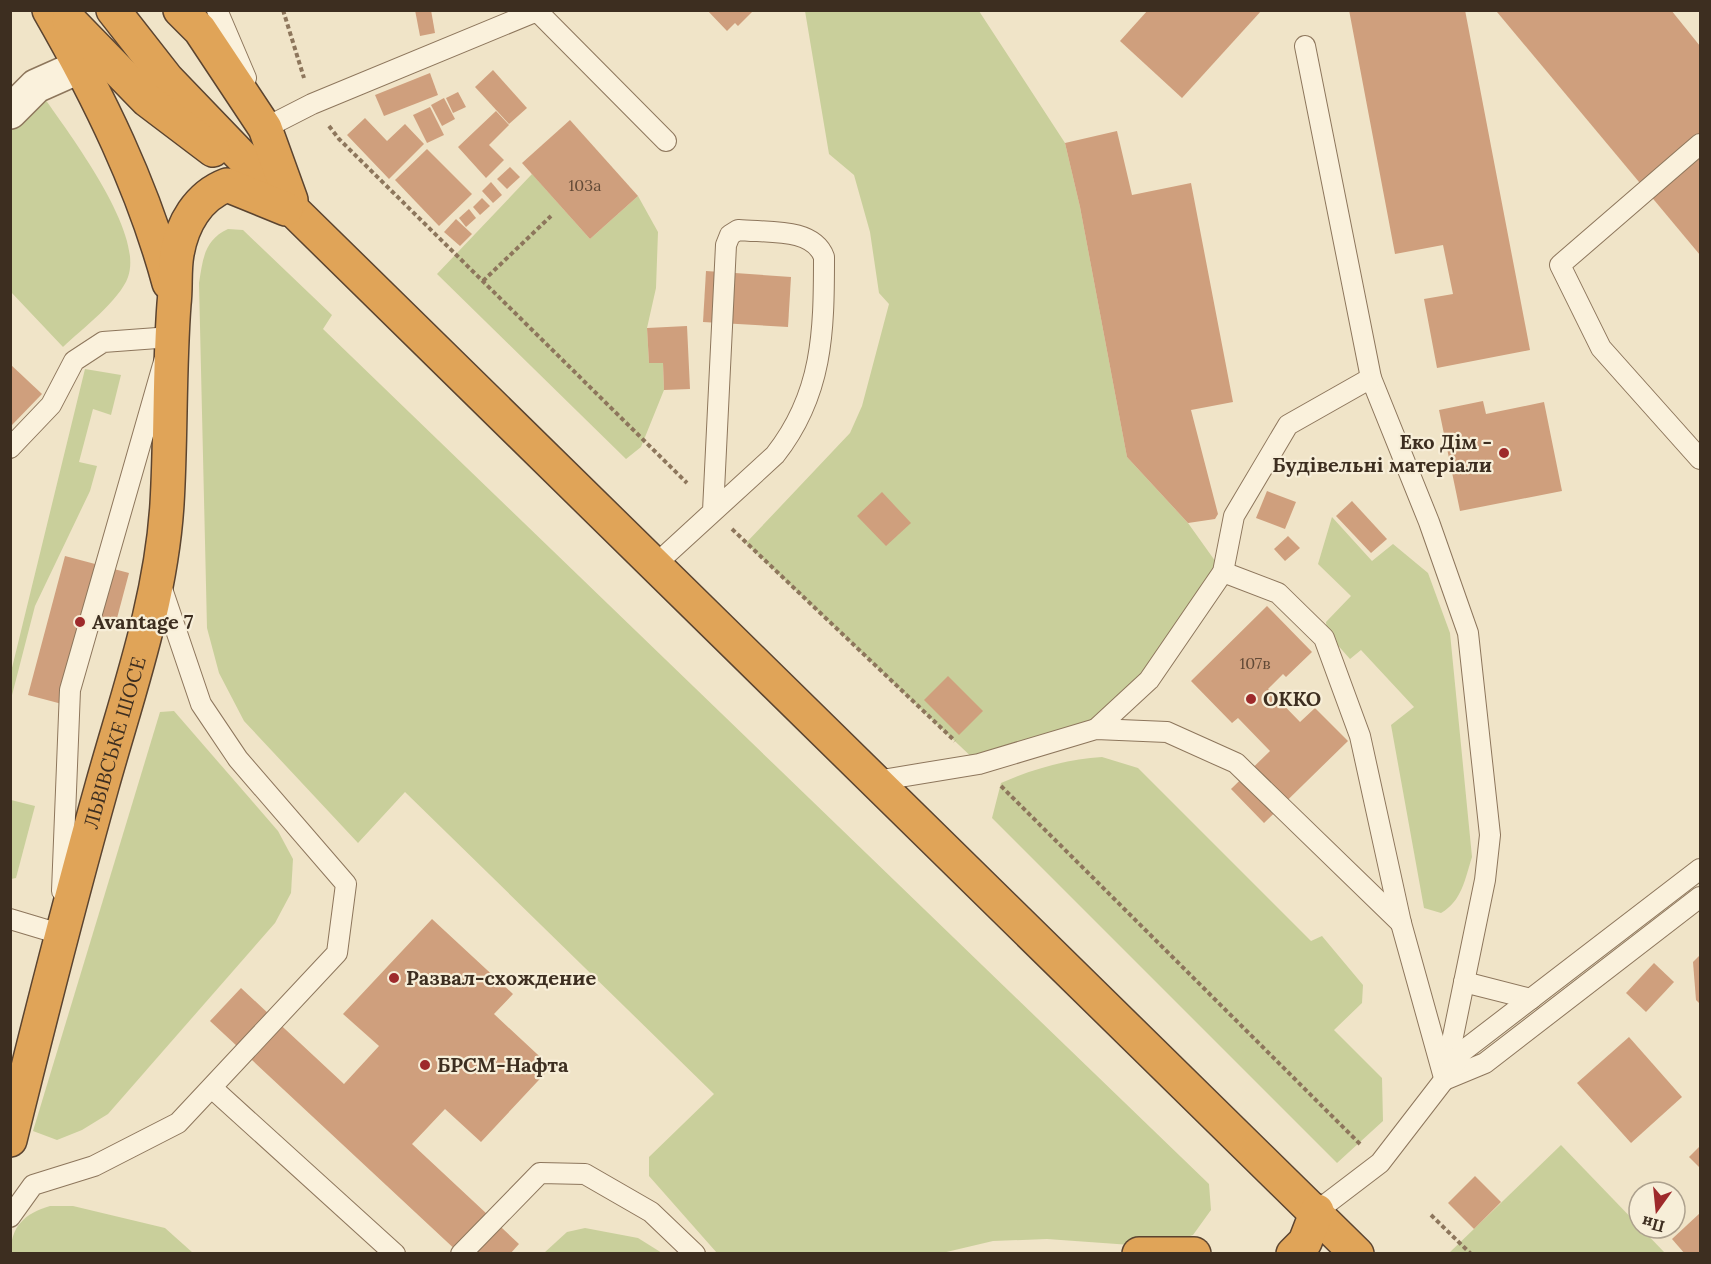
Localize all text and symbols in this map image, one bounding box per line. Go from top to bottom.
house number: 103а [569,175,601,195]
place label: Еко Дім - Будівельні матеріали [1272,429,1492,477]
marker: Еко Дім - Будівельні матеріали [1497,446,1511,460]
place label: Avantage 7 [92,609,193,634]
marker: Avantage 7 [73,615,87,629]
house number: 107в [1239,653,1271,673]
street label: ЛЬВІВСЬКЕ ШОСЕ [78,654,151,831]
place label: OKKO [1263,686,1321,711]
marker: OKKO [1244,692,1258,706]
place label: Развал-схождение [406,965,597,990]
marker: Развал-схождение [387,971,401,985]
place label: БРСМ-Нафта [437,1052,569,1077]
marker: БРСМ-Нафта [418,1058,432,1072]
north arrow [1627,1180,1687,1240]
text: Пн [1639,1212,1667,1237]

